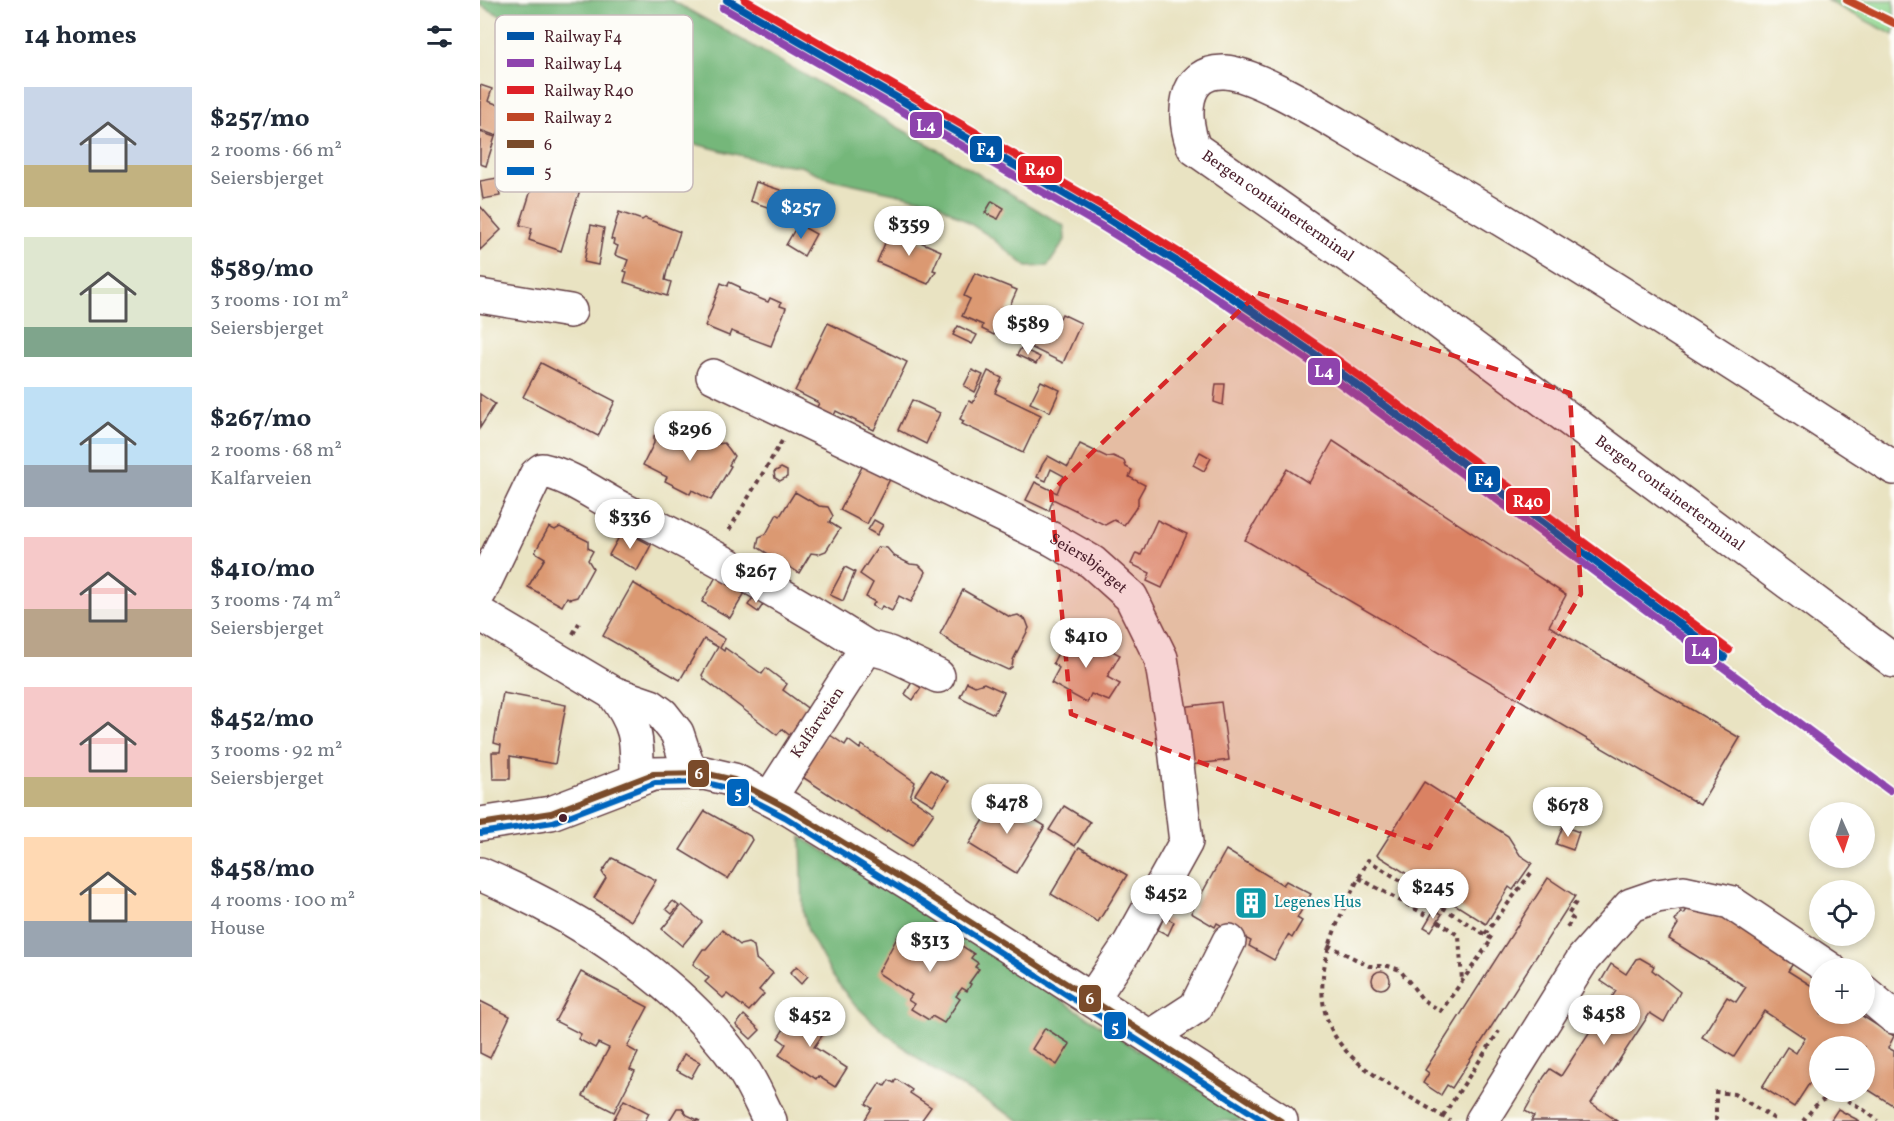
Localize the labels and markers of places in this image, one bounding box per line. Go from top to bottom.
pin: $257 [765,189,837,240]
pin: $359 [873,206,945,257]
pin: $589 [992,305,1064,356]
pin: $296 [654,411,726,462]
pin: $336 [594,499,666,550]
pin: $267 [720,553,792,604]
pin: $410 [1050,618,1122,669]
pin: $478 [971,784,1043,835]
pin: $678 [1532,787,1604,838]
unlabelled marker [557,812,569,824]
pin: $245 [1397,869,1469,920]
pin: $452 [1130,875,1202,926]
building icon: Legenes Hus [1233,885,1269,921]
place label: Legenes Hus [1274,892,1362,914]
pin: $313 [894,922,966,973]
pin: $458 [1568,995,1640,1046]
pin: $452 [774,997,846,1048]

